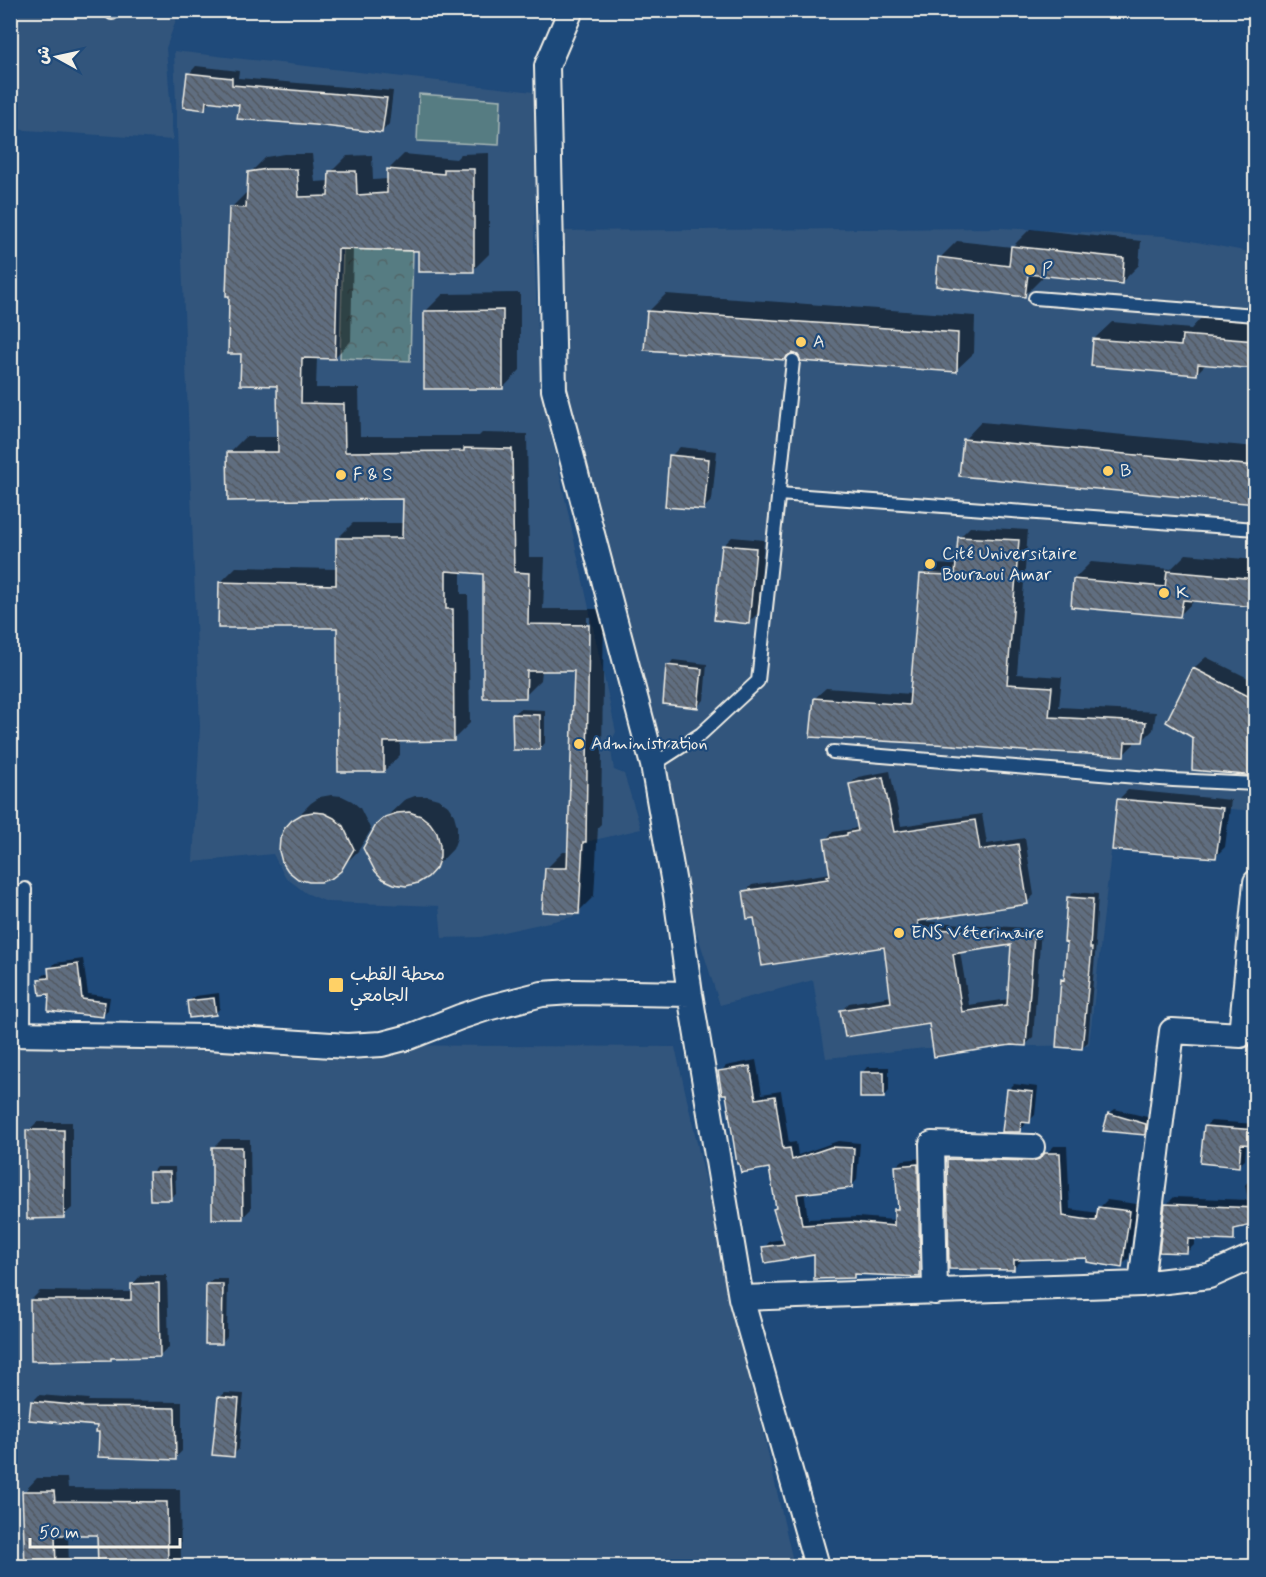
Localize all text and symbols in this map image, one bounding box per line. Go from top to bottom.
north arrow [27,27,87,87]
text: ش [32,45,55,65]
place label: P [1042,258,1053,282]
marker: P [1023,263,1037,277]
place label: A [813,330,825,354]
marker: A [794,335,808,349]
place label: B [1120,459,1131,483]
place label: F & S [353,463,393,487]
marker: B [1101,464,1115,478]
marker: F & S [334,468,348,482]
place label: Cité Universitaire Bouraoui Amar [942,542,1078,587]
marker: Cité Universitaire Bouraoui Amar [923,557,937,571]
place label: K [1176,581,1189,605]
marker: K [1157,586,1171,600]
place label: Administration [591,732,708,756]
marker: Administration [572,737,586,751]
place label: ENS Véterinaire [911,921,1044,945]
marker: ENS Véterinaire [892,926,906,940]
place label: محطة القطب الجامعي [350,963,445,1011]
marker: محطة القطب الجامعي [327,976,345,994]
scale bar [30,1511,180,1549]
text: 50 m [39,1521,79,1545]

